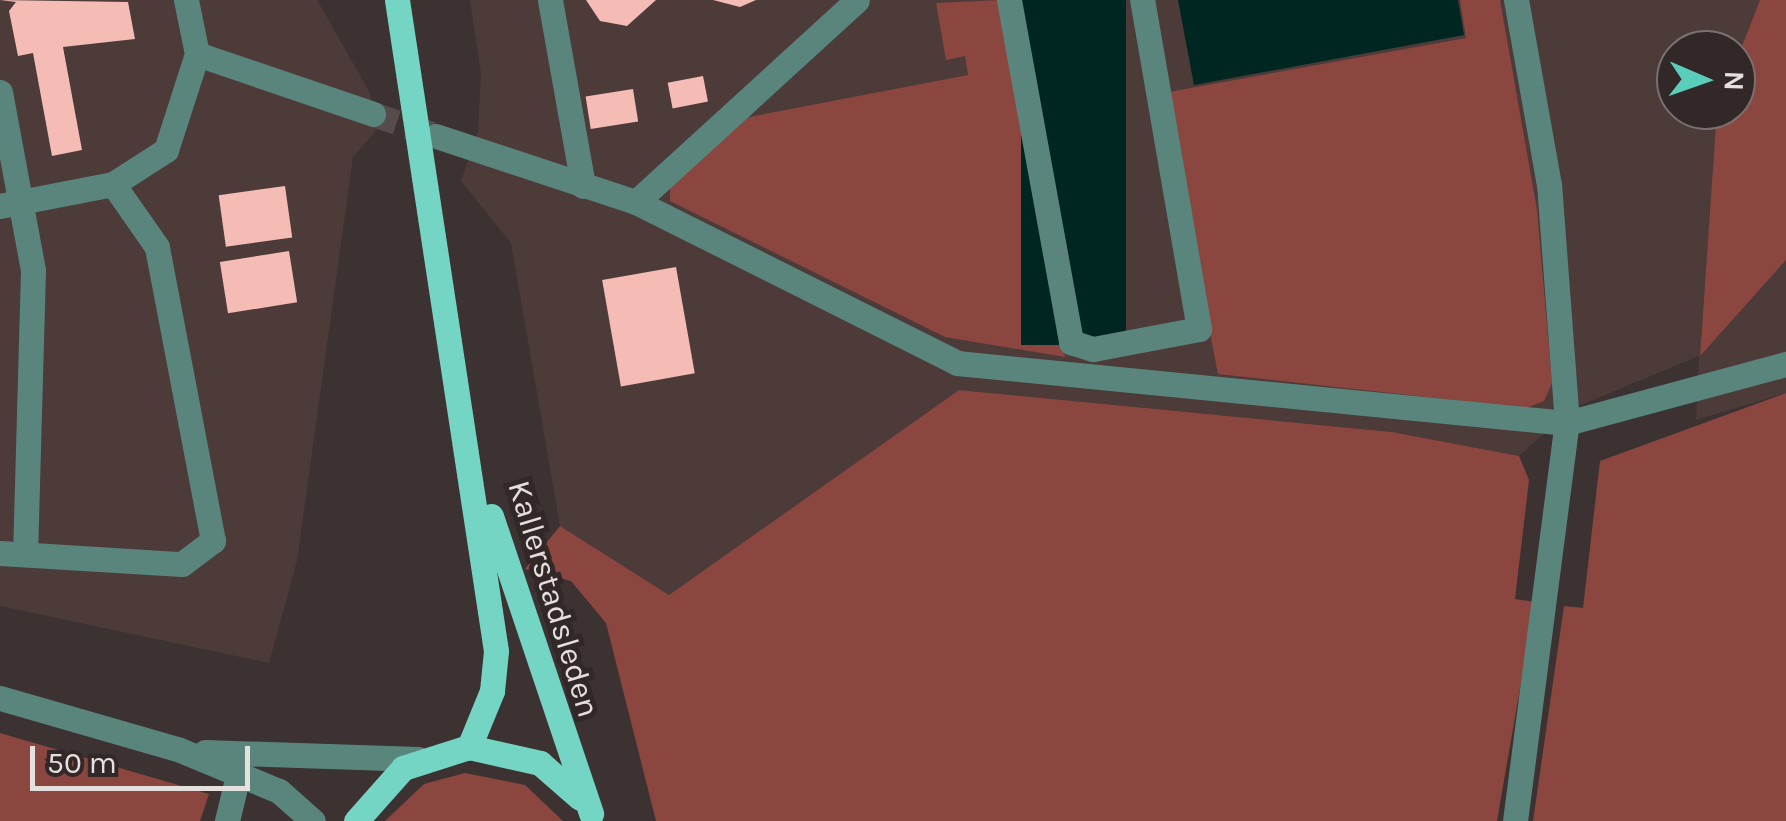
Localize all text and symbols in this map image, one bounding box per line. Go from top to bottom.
north arrow [1656,30,1756,130]
text: N [1718,70,1751,92]
street label: Kallerstadsleden [499,476,607,722]
scale bar [35,726,255,788]
text: 50 m [47,745,117,781]

